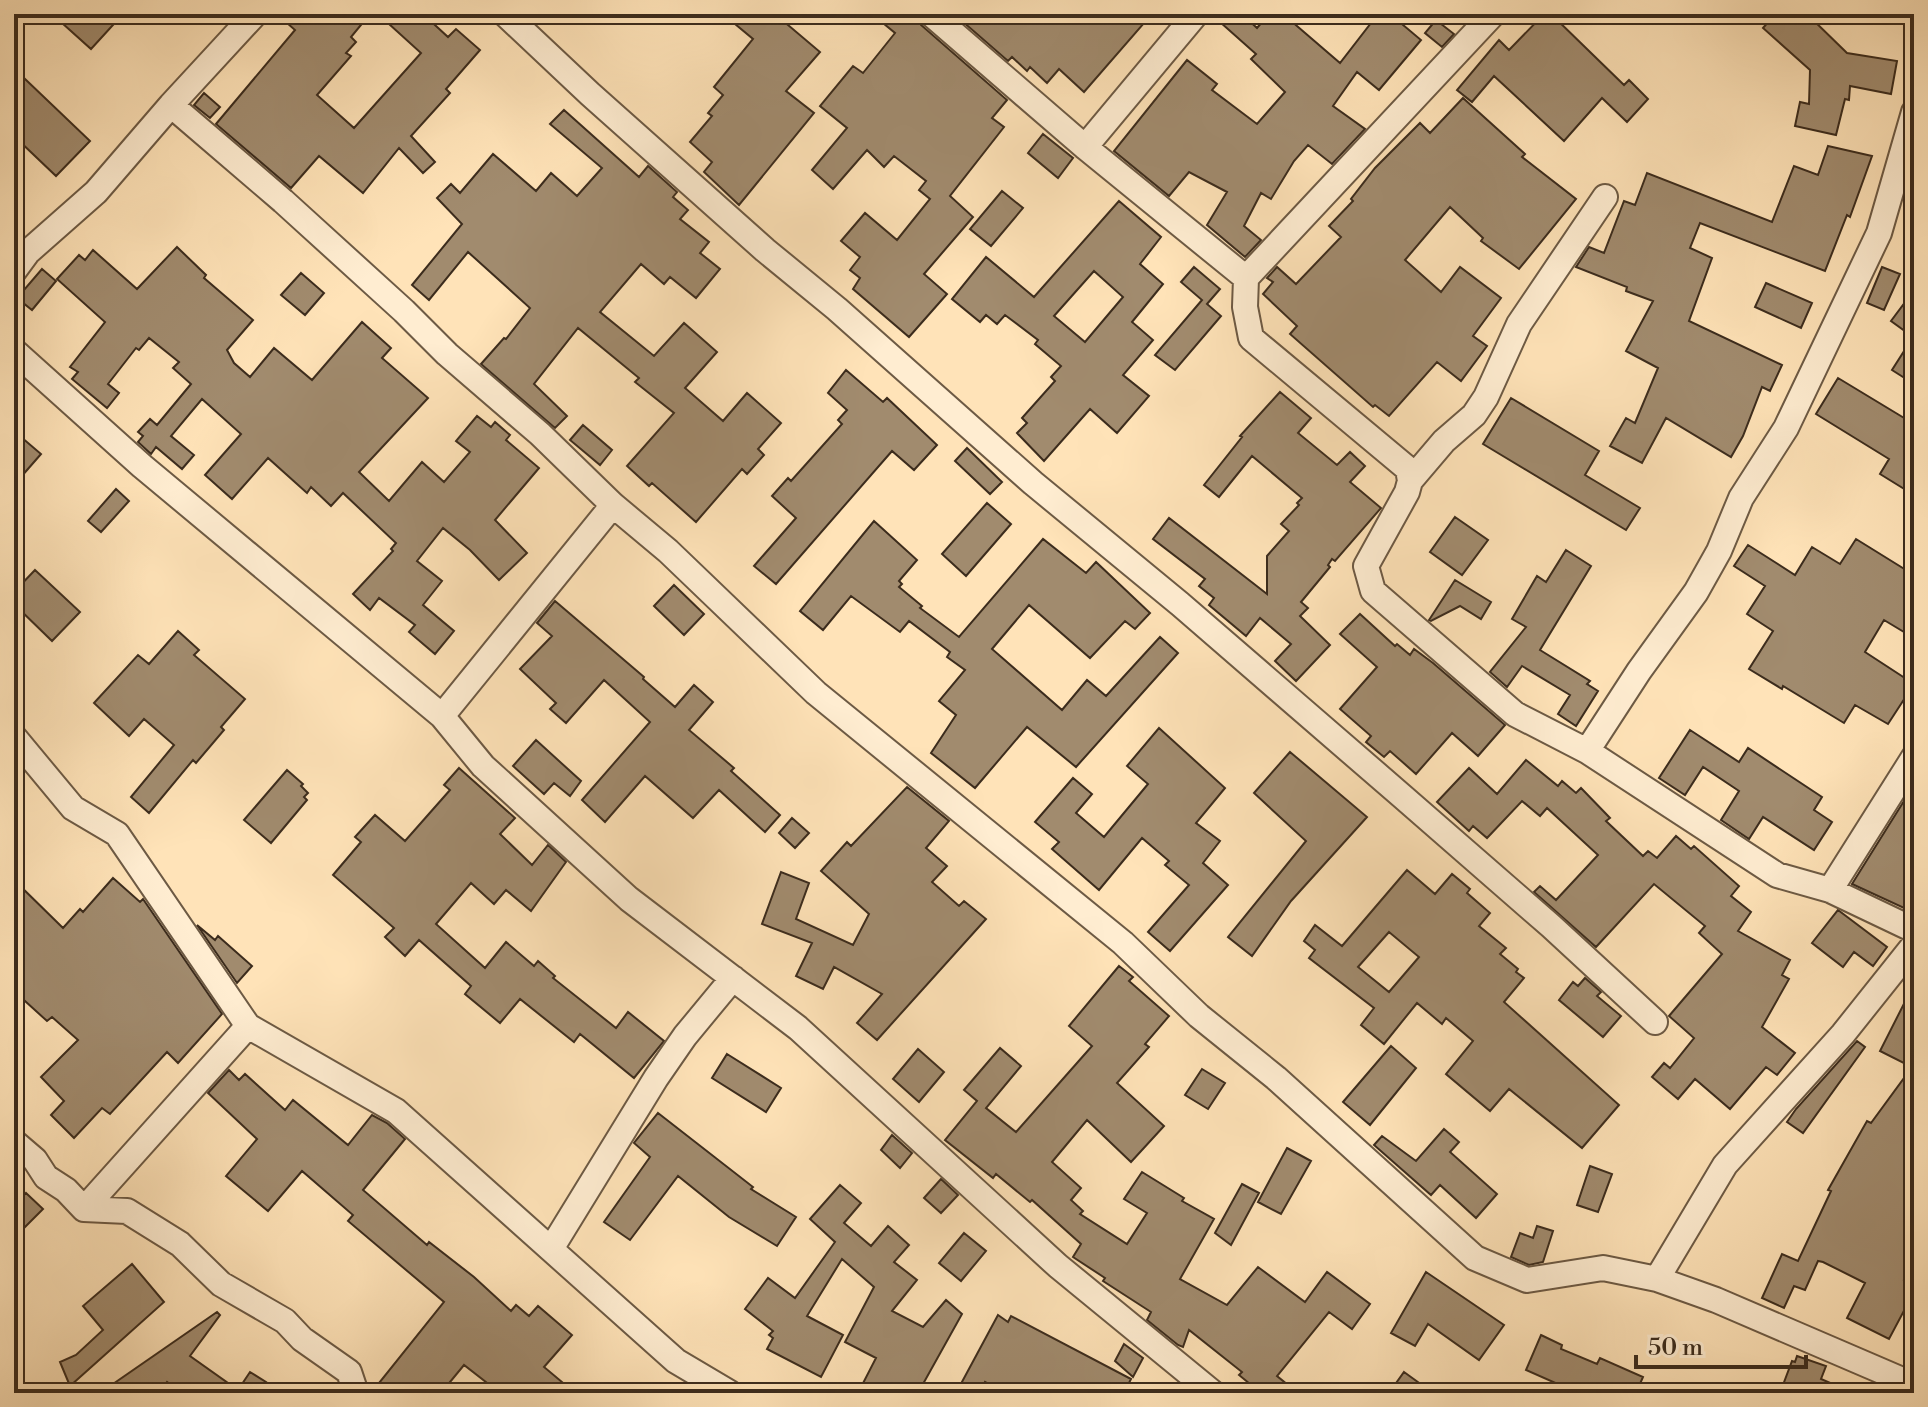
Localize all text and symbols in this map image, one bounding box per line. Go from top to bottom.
scale bar [1636,1319,1806,1369]
text: 50 m [1648,1333,1703,1363]

